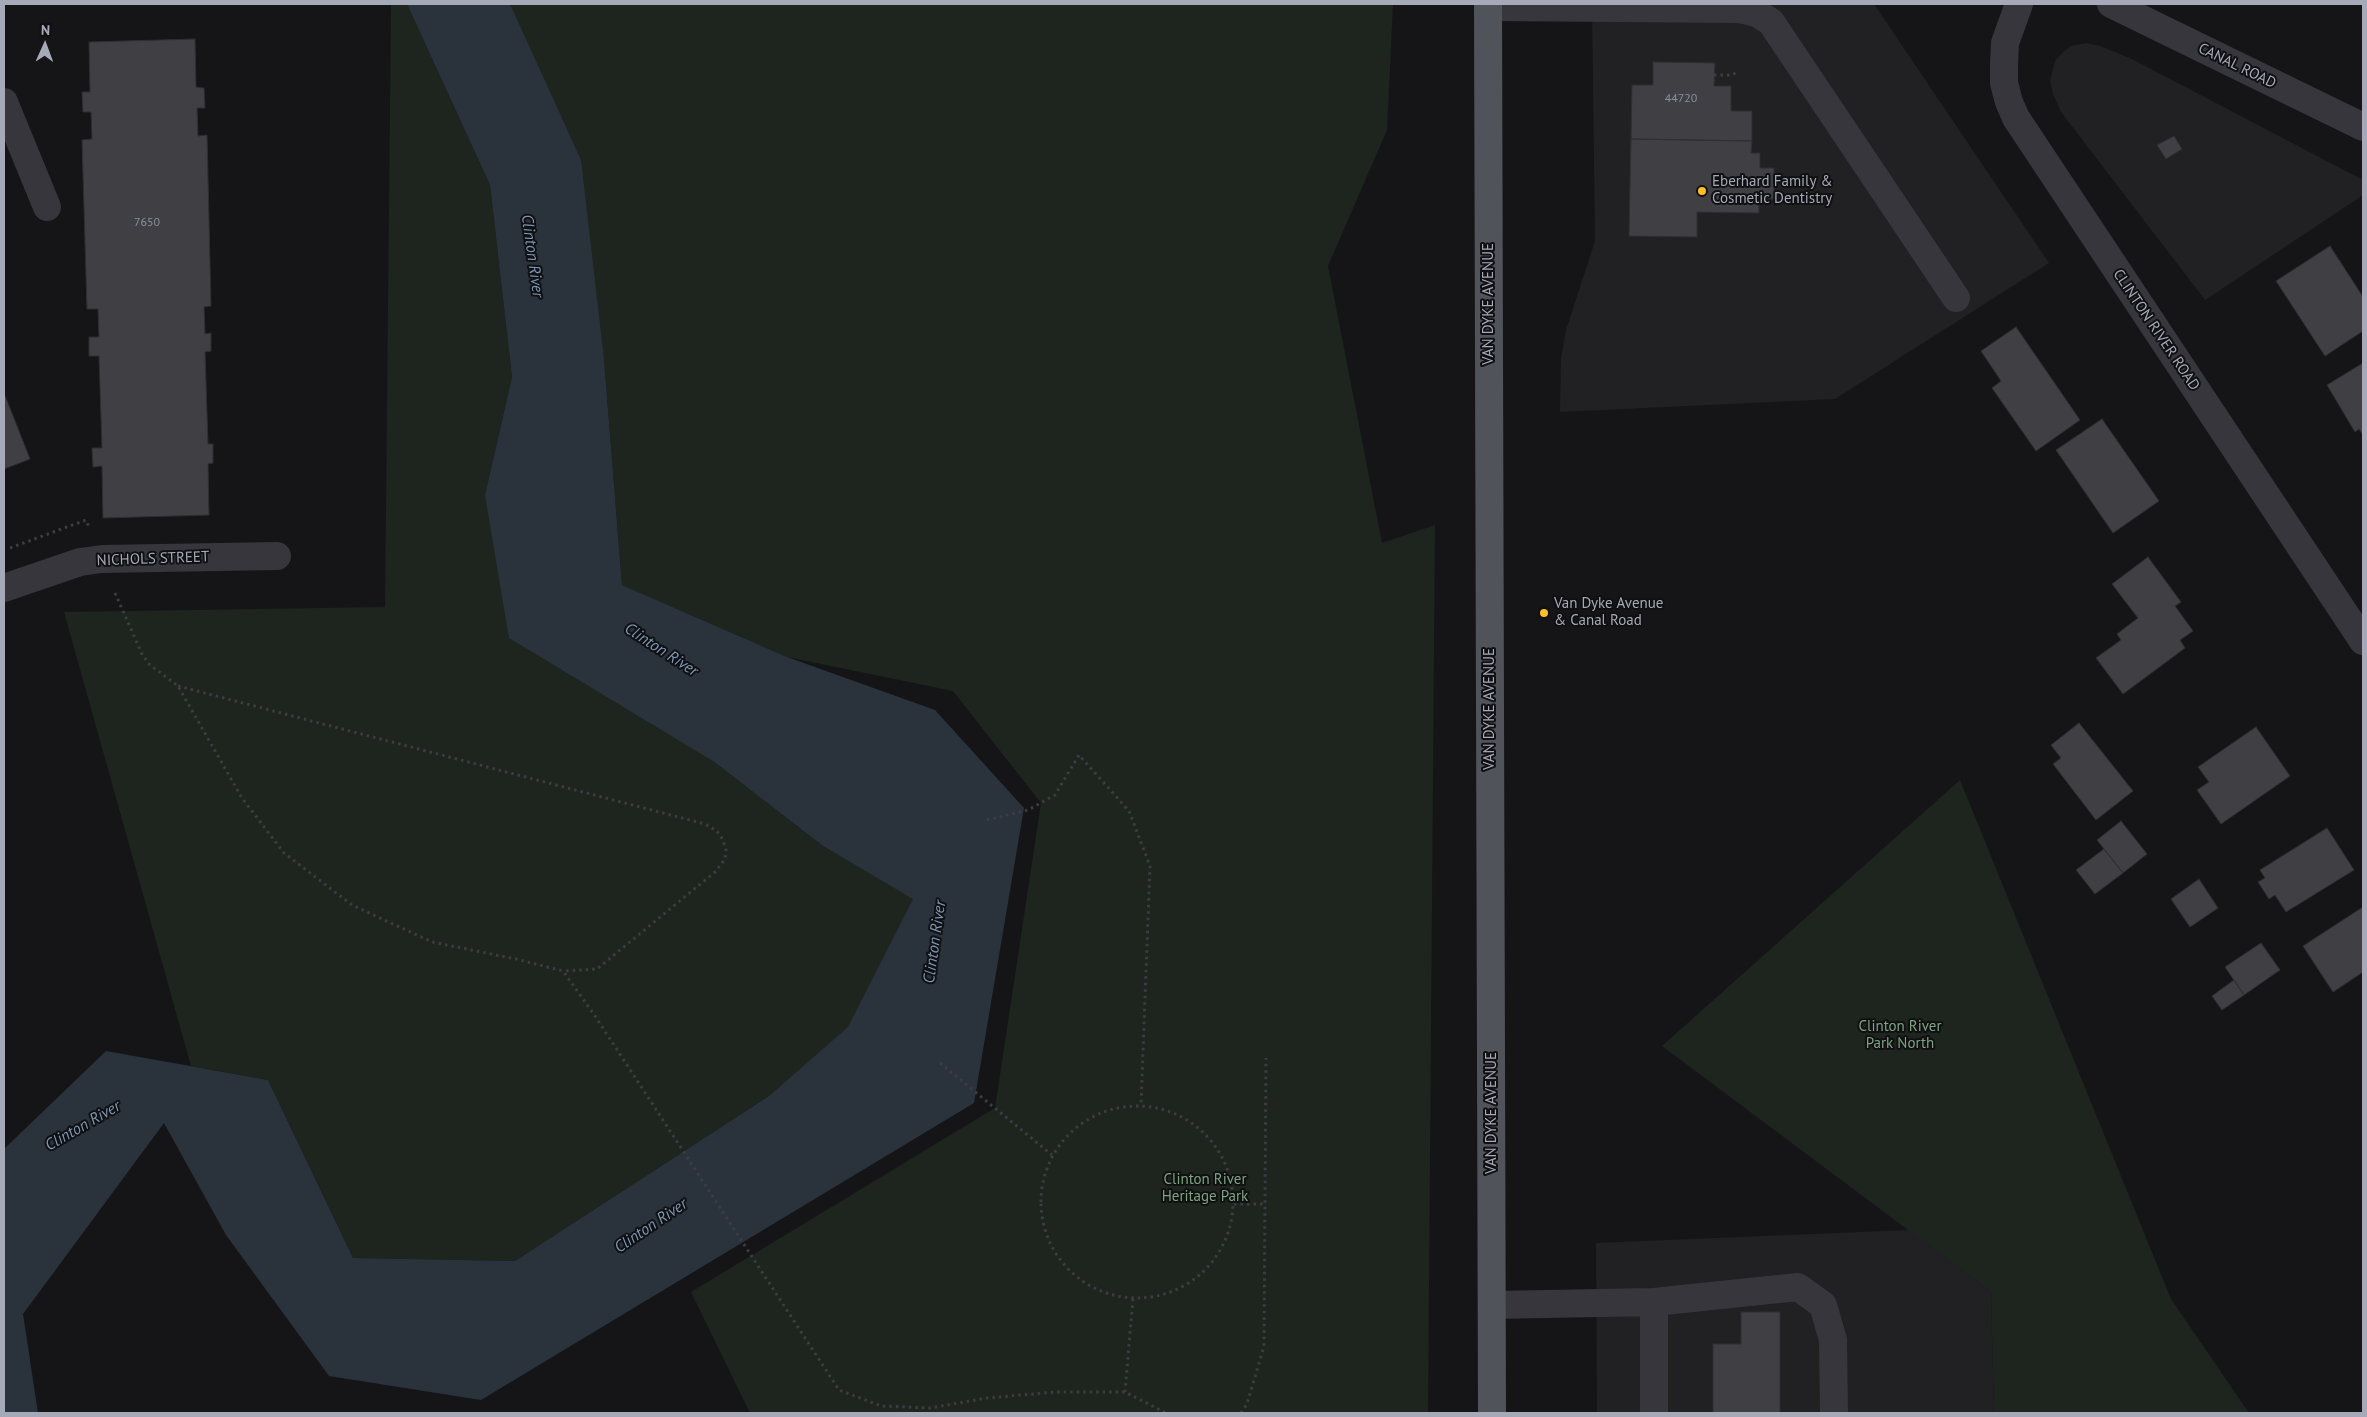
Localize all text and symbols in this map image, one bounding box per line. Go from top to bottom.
north arrow [20,20,70,70]
text: N [41,21,50,39]
street label: CANAL ROAD [2195,39,2279,93]
house number: 44720 [1665,92,1697,106]
place label: Eberhard Family & Cosmetic Dentistry [1712,173,1833,208]
marker: Eberhard Family & Cosmetic Dentistry [1696,185,1708,197]
water label: Clinton River [517,213,547,299]
house number: 7650 [134,216,160,230]
street label: VAN DYKE AVENUE [1480,243,1498,365]
street label: CLINTON RIVER ROAD [2109,266,2203,394]
street label: NICHOLS STREET [96,548,210,570]
place label: Van Dyke Avenue & Canal Road [1554,595,1663,630]
marker: Van Dyke Avenue & Canal Road [1538,607,1550,619]
water label: Clinton River [621,619,701,681]
street label: VAN DYKE AVENUE [1481,648,1499,770]
water label: Clinton River [920,899,950,985]
park label: Clinton River Park North [1858,1018,1942,1053]
street label: VAN DYKE AVENUE [1483,1052,1501,1174]
water label: Clinton River [42,1097,124,1155]
park label: Clinton River Heritage Park [1162,1171,1248,1206]
water label: Clinton River [611,1195,691,1257]

